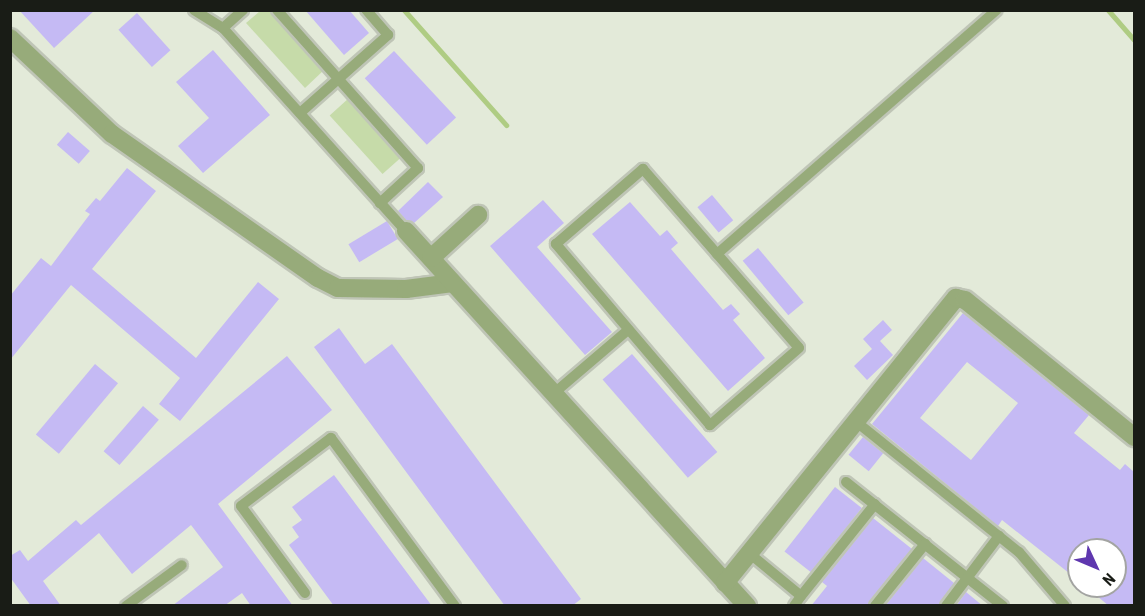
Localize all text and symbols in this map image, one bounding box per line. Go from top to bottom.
north arrow [1067,538,1127,598]
text: N [1099,569,1119,590]

